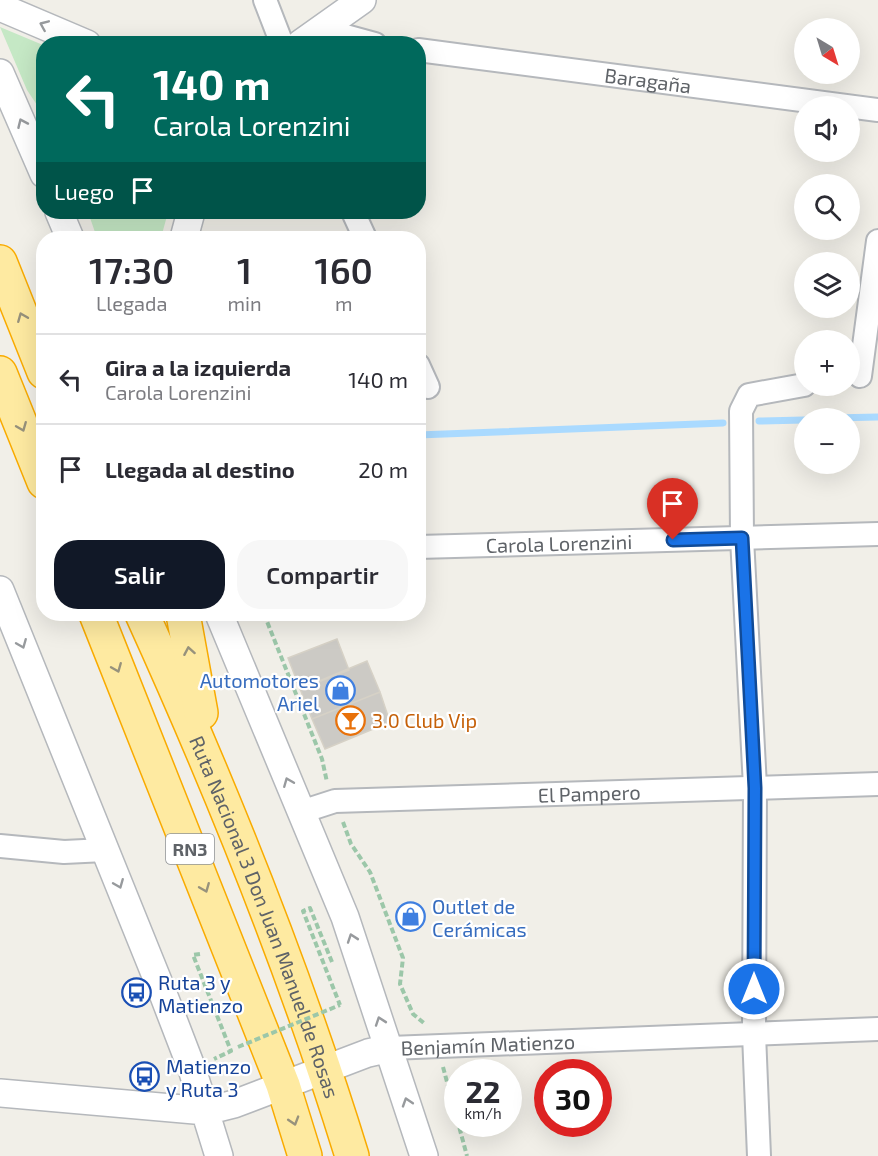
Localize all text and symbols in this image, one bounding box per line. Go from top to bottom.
north arrow [794,18,860,84]
map controls [794,18,860,474]
one-way arrow [39,20,50,32]
text: 140 m [153,58,270,108]
icon: left [54,60,132,138]
street label: Baragaña [603,62,693,98]
button: sound [794,96,860,162]
text: Carola Lorenzini [153,109,351,141]
one-way arrow [17,119,29,130]
icon: arrive [126,174,159,207]
button: search [794,174,860,240]
text: Luego [54,178,114,204]
text: 17:30 [89,248,174,291]
text: 1 [237,248,252,291]
text: 160 [315,248,373,291]
button: layers [794,252,860,318]
text: Llegada [96,291,167,315]
text: min [227,291,262,315]
text: m [335,291,353,315]
one-way arrow [17,313,29,324]
button: + [794,330,860,396]
text: Gira a la izquierda [105,354,291,380]
icon: left [54,363,87,396]
text: 140 m [348,366,408,392]
text: Carola Lorenzini [105,380,251,404]
button: − [794,408,860,474]
one-way arrow [15,421,27,432]
icon: arrive [54,453,87,486]
text: Llegada al destino [105,456,295,482]
text: 20 m [358,456,408,482]
pin [647,478,698,540]
icon: arrive [656,487,689,520]
street label: Carola Lorenzini [485,529,632,557]
button: Salir [54,540,225,609]
button: Compartir [237,540,408,609]
one-way arrow [15,638,27,649]
one-way arrow [183,646,196,656]
one-way arrow [110,662,123,673]
place label: Automotores Ariel [200,668,319,715]
shop icon: Automotores Ariel [324,675,356,707]
bar icon: 3.0 Club Vip [335,704,367,736]
place label: 3.0 Club Vip [372,708,477,732]
street label: Ruta Nacional 3 Don Juan Manuel de Rosas [185,732,345,1101]
one-way arrow [283,777,295,788]
street label: El Pampero [537,779,641,807]
road number: RN3 [166,834,214,864]
one-way arrow [112,877,124,888]
one-way arrow [198,882,210,893]
place label: Outlet de Cerámicas [432,894,527,941]
shop icon: Outlet de Cerámicas [395,901,427,933]
one-way arrow [346,933,359,944]
position arrow [722,957,786,1021]
place label: Ruta 3 y Matienzo [158,970,243,1017]
bus stop icon: Ruta 3 y Matienzo [121,977,153,1009]
one-way arrow [375,1016,388,1027]
street label: Benjamín Matienzo [400,1029,576,1060]
place label: Matienzo y Ruta 3 [166,1054,251,1101]
speed limit sign: 30 [534,1059,612,1137]
bus stop icon: Matienzo y Ruta 3 [129,1061,161,1093]
text: 22 [466,1073,500,1109]
one-way arrow [402,1097,414,1108]
text: km/h [464,1104,502,1122]
one-way arrow [287,1115,299,1126]

